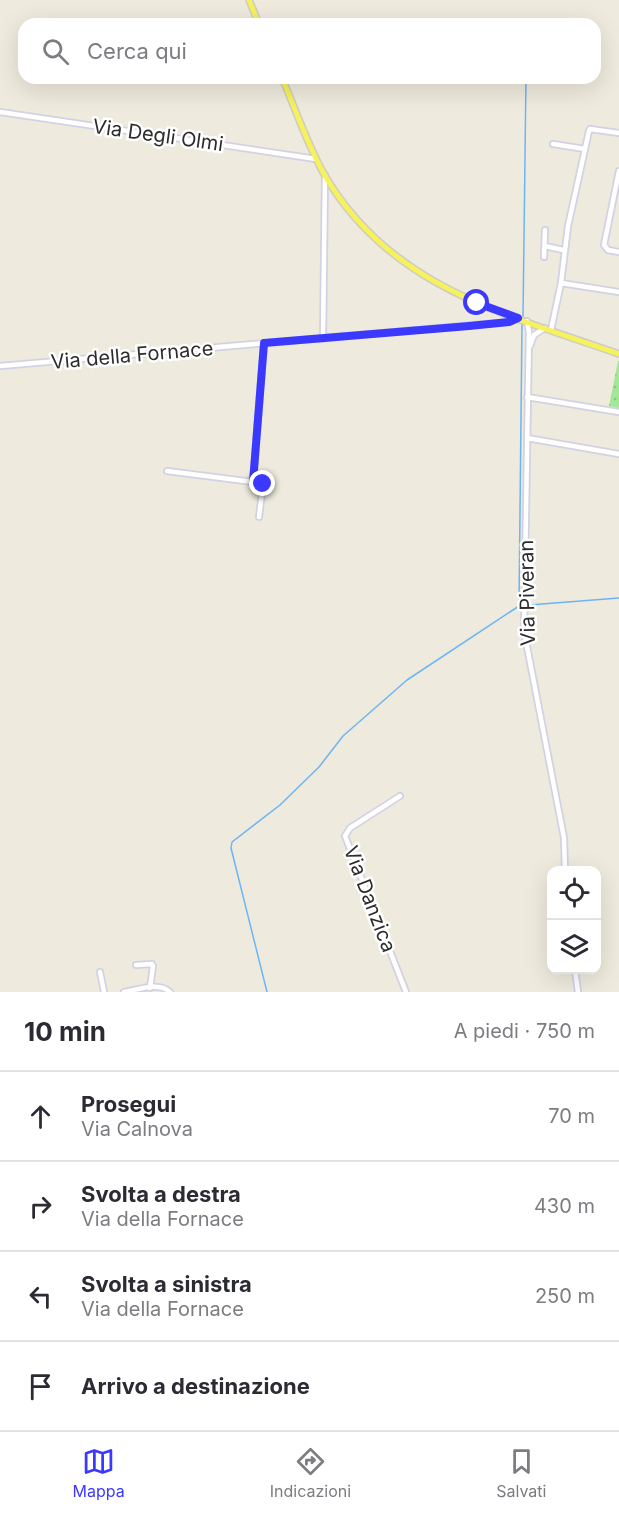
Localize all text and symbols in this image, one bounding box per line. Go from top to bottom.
search box [18,18,601,84]
icon: search [39,35,72,68]
text: Cerca qui [87,38,187,64]
street label: Via Degli Olmi [91,114,225,156]
route start [463,289,489,315]
street label: Via della Fornace [50,336,214,374]
route end [249,470,275,496]
street label: Via Piveran [514,540,540,646]
street label: Via Danzica [339,843,401,955]
map controls [547,866,601,974]
button: locate [547,866,601,920]
button: layers [547,920,601,974]
text: 10 min [24,1016,106,1047]
text: A piedi · 750 m [454,1019,595,1043]
text: Prosegui [81,1091,176,1117]
icon: ahead [24,1100,57,1133]
text: 70 m [548,1104,595,1128]
text: Via Calnova [81,1117,193,1141]
text: Svolta a destra [81,1181,241,1207]
icon: right [24,1190,57,1223]
text: 430 m [534,1194,595,1218]
text: Via della Fornace [81,1207,244,1231]
text: Svolta a sinistra [81,1271,252,1297]
icon: left [24,1280,57,1313]
text: 250 m [535,1284,595,1308]
text: Via della Fornace [81,1297,244,1321]
icon: arrive [24,1370,57,1403]
text: Arrivo a destinazione [81,1373,310,1399]
tab: Mappa [73,1445,125,1501]
tab: Indicazioni [270,1445,351,1501]
tab: Salvati [496,1445,546,1501]

